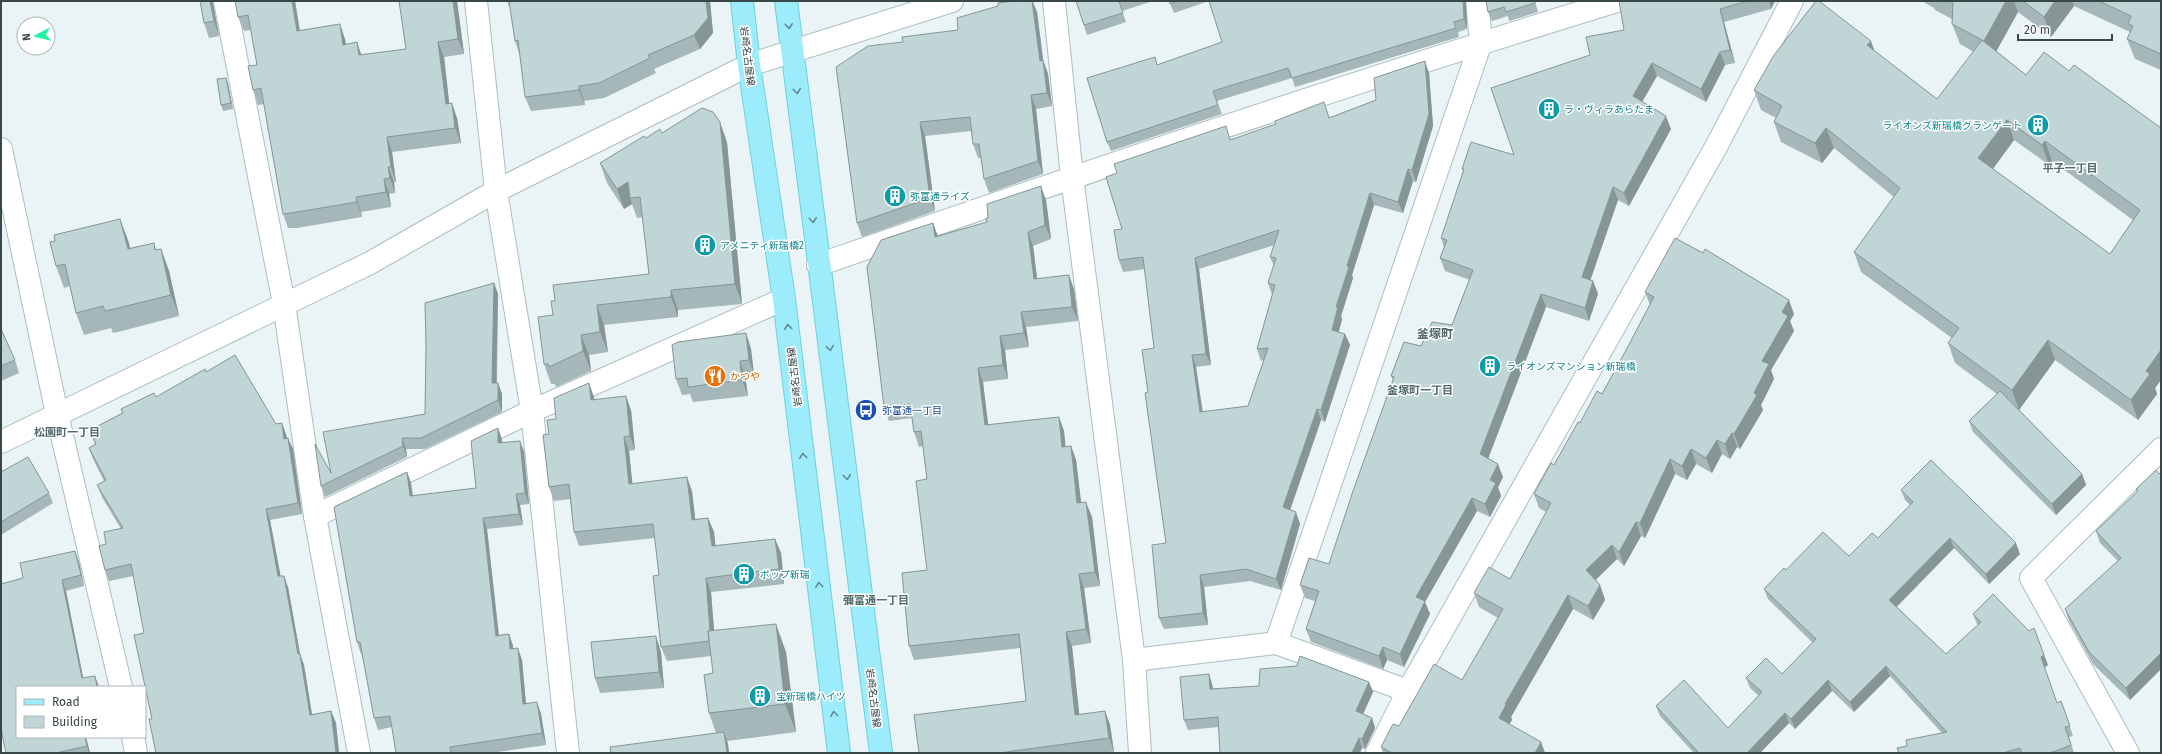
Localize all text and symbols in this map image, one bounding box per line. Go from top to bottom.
north arrow [16,16,56,56]
scale bar [2018,16,2112,42]
one-way arrow [784,23,793,29]
text: 20 m [2024,23,2050,37]
street label: 岩崎名古屋線 [737,26,757,87]
text: N [20,33,33,42]
one-way arrow [792,87,801,94]
building icon: ラ・ヴィラあらたま [1536,96,1562,122]
place label: ラ・ヴィラあらたま [1564,104,1654,116]
building icon: ライオンズ新瑞橋グランゲート [2025,112,2051,138]
place label: ライオンズ新瑞橋グランゲート [1882,120,2022,132]
district label: 平子一丁目 [2043,162,2098,175]
building icon: 弥富通ライズ [882,183,908,209]
place label: 弥富通ライズ [910,191,970,203]
one-way arrow [808,216,817,223]
building icon: アメニティ新瑞橋2 [692,232,718,258]
place label: アメニティ新瑞橋2 [720,240,804,252]
one-way arrow [784,324,793,330]
district label: 釜塚町 [1417,327,1453,341]
one-way arrow [825,345,834,351]
street label: 岩崎名古屋線 [785,346,805,407]
building icon: ライオンズマンション新瑞橋 [1477,353,1503,379]
place label: ライオンズマンション新瑞橋 [1506,361,1636,373]
restaurant icon: かつや [702,363,728,389]
place label: かつや [730,371,760,383]
district label: 釜塚町一丁目 [1387,384,1453,397]
bus stop icon: 弥富通一丁目 [853,397,879,423]
place label: 弥富通一丁目 [882,405,942,417]
district label: 松園町一丁目 [34,426,100,439]
one-way arrow [799,453,808,459]
one-way arrow [842,474,851,480]
building icon: ポップ新瑞 [731,561,757,587]
place label: ポップ新瑞 [760,569,810,581]
one-way arrow [814,582,823,588]
district label: 彌富通一丁目 [843,594,909,607]
street label: 岩崎名古屋線 [863,668,883,729]
building icon: 宝新瑞橋ハイツ [747,683,773,709]
legend [16,686,146,738]
place label: 宝新瑞橋ハイツ [776,691,846,703]
text: Road [52,695,80,709]
one-way arrow [830,711,839,717]
text: Building [52,715,98,729]

